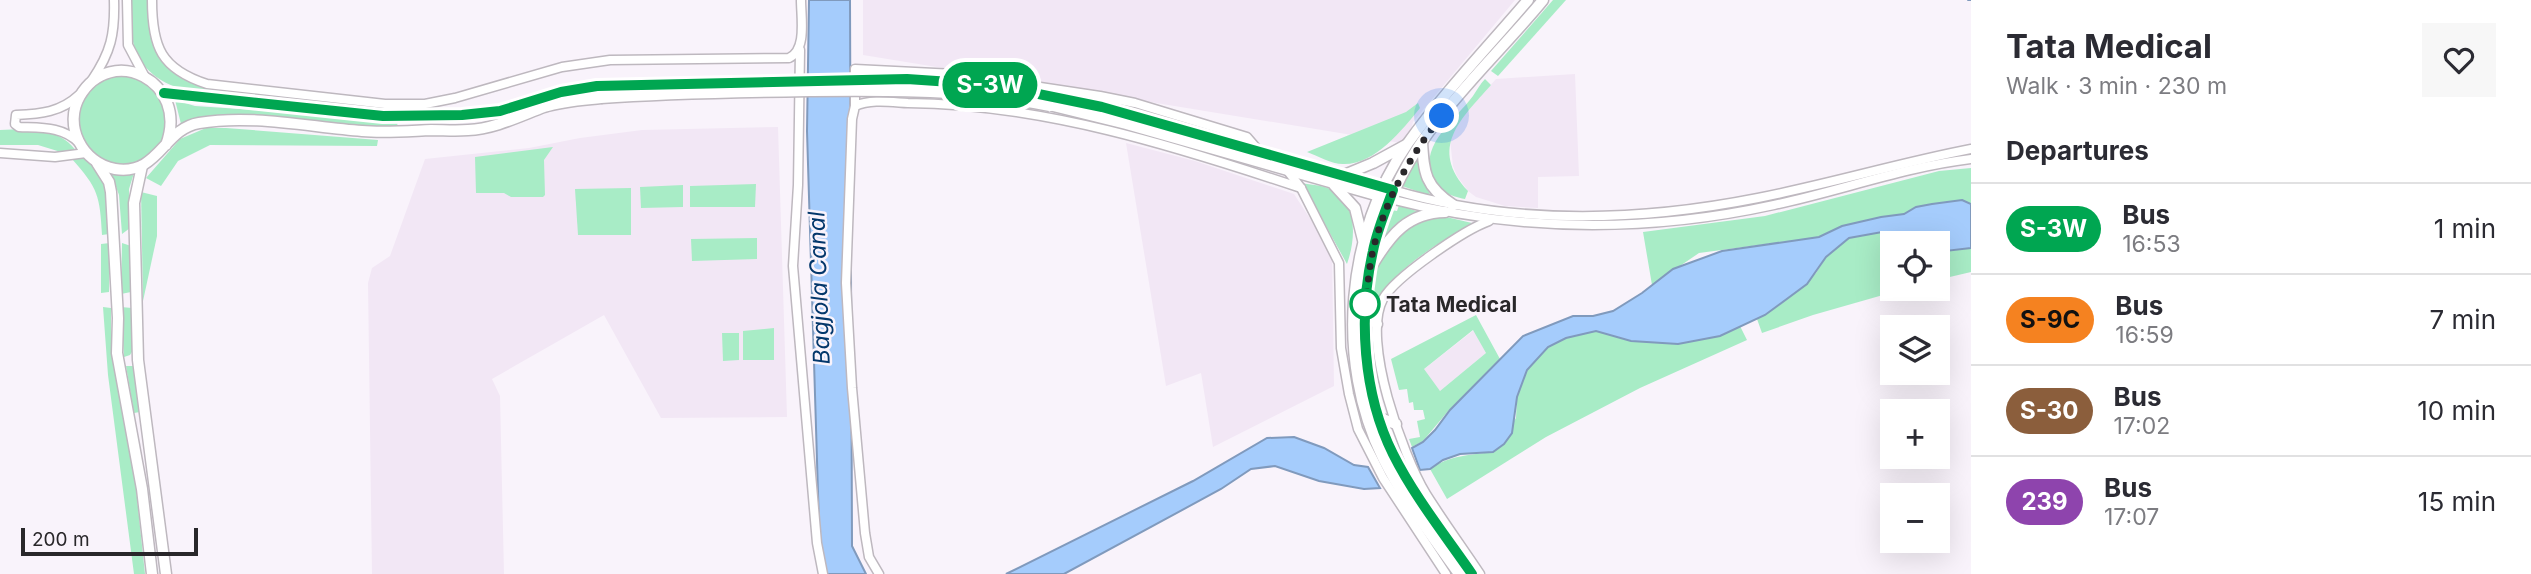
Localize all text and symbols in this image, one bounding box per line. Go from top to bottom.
button: heart [2422,23,2496,97]
text: Tata Medical [2006,26,2212,66]
line badge: S-3W [941,62,1039,108]
text: S-3W [956,70,1024,99]
text: Walk · 3 min · 230 m [2006,72,2227,100]
your location [1424,98,1459,133]
text: Departures [2006,135,2149,166]
text: Bus [2122,199,2170,230]
water label: Bagjola Canal [802,211,836,365]
text: 1 min [2434,213,2496,244]
text: S-3W [2020,214,2087,243]
text: 16:53 [2122,230,2181,258]
map controls [1880,231,1950,553]
button: locate [1880,231,1950,301]
marker: Tata Medical [1350,289,1380,319]
text: Bus [2115,290,2163,321]
place label: Tata Medical [1386,292,1517,317]
text: 7 min [2430,304,2496,335]
text: S-9C [2020,305,2080,334]
button: layers [1880,315,1950,385]
text: 16:59 [2115,321,2174,349]
text: Bus [2114,381,2161,412]
text: 10 min [2417,395,2496,426]
text: S-30 [2020,396,2079,425]
button: + [1880,399,1950,469]
text: 17:02 [2114,412,2170,440]
text: Bus [2104,472,2152,503]
button: − [1880,483,1950,553]
text: 15 min [2418,486,2496,517]
text: 239 [2021,487,2068,516]
text: 17:07 [2104,503,2159,531]
scale bar [21,525,198,557]
text: 200 m [32,528,90,551]

